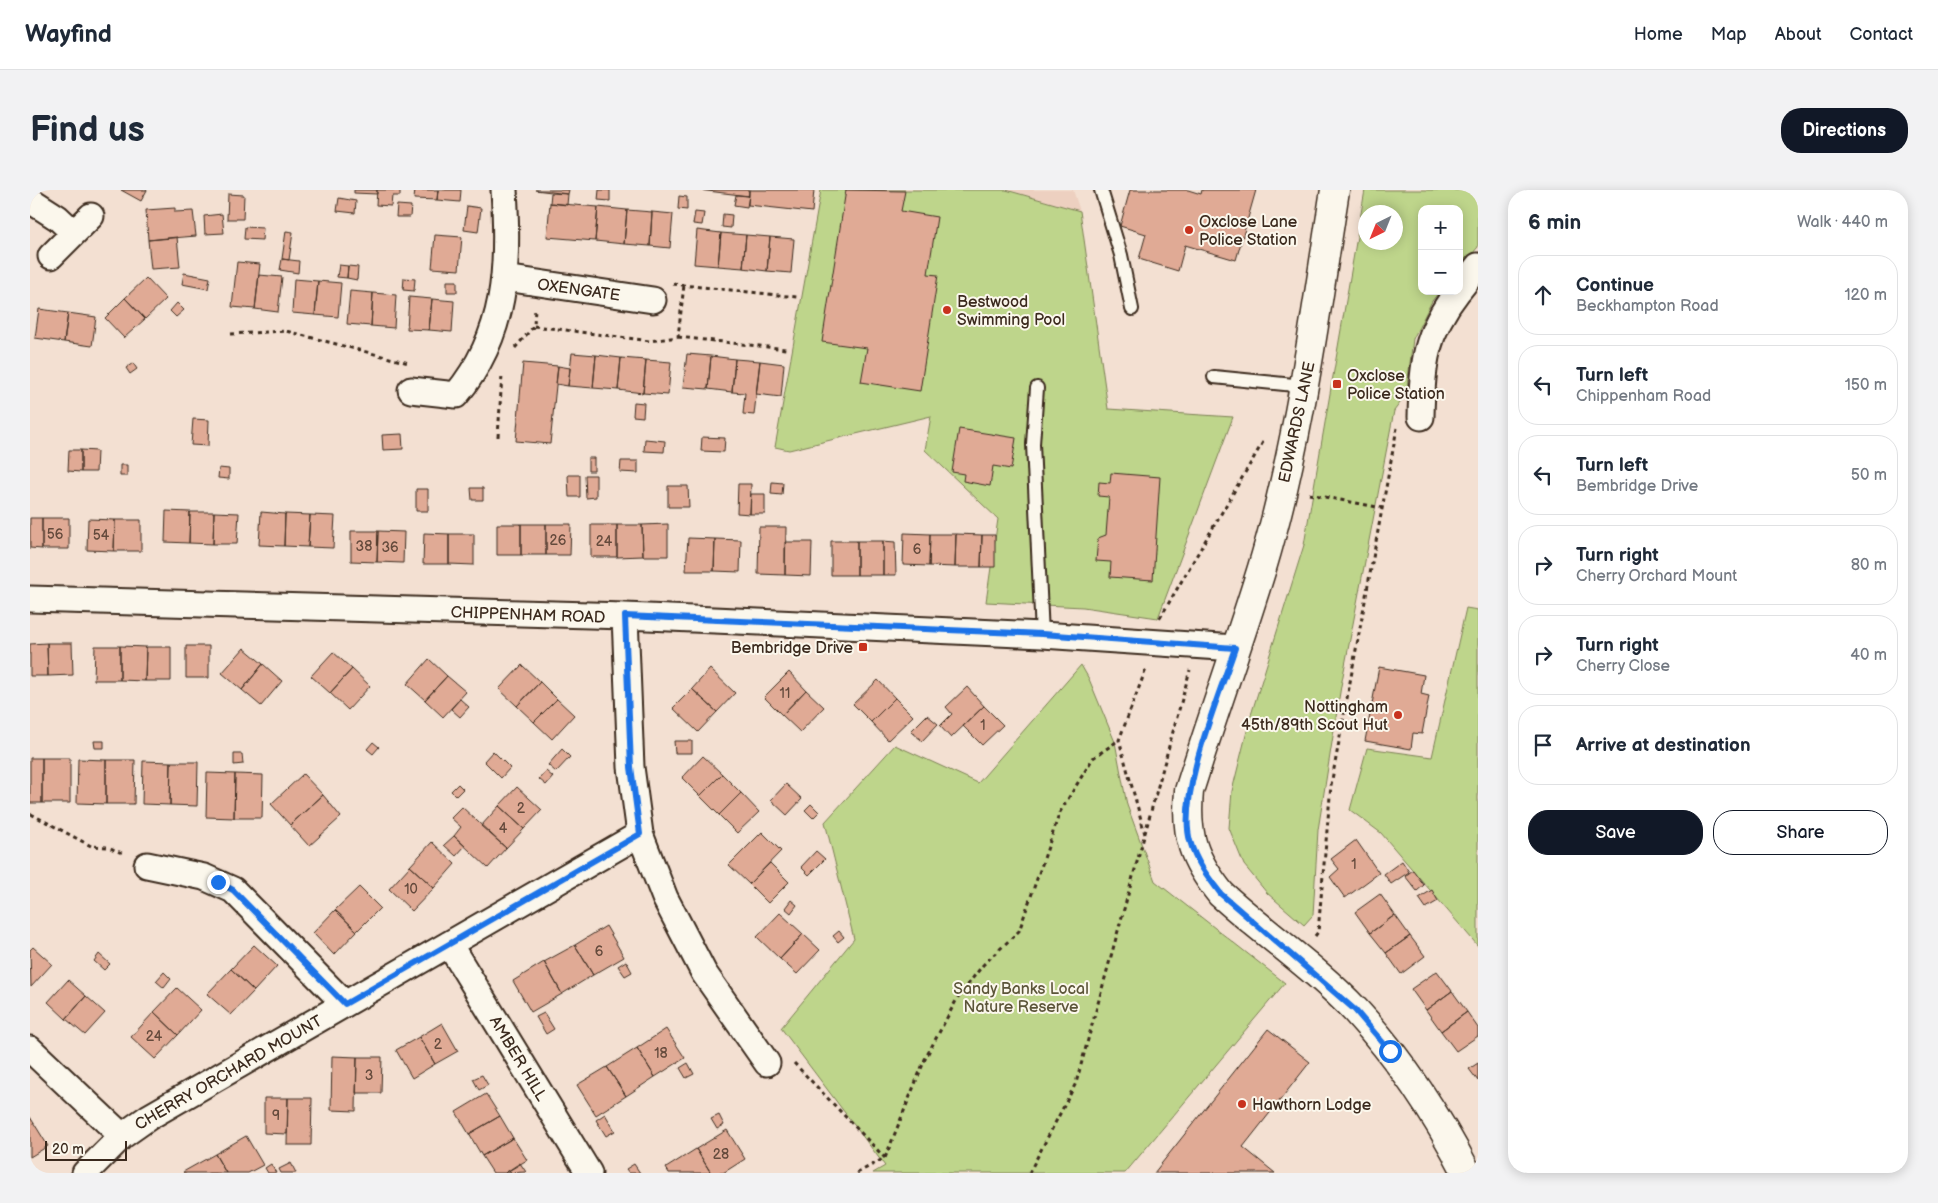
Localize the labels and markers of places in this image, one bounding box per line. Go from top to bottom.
place label: Oxclose Lane Police Station [1199,213,1298,250]
marker: Oxclose Lane Police Station [1183,224,1195,236]
place label: Bestwood Swimming Pool [957,293,1065,330]
marker: Bestwood Swimming Pool [941,304,953,316]
place label: Oxclose Police Station [1347,367,1445,404]
marker: Oxclose Police Station [1331,378,1343,390]
place label: Bembridge Drive [731,639,854,658]
marker: Bembridge Drive [857,641,869,653]
place label: Nottingham 45th/89th Scout Hut [1241,698,1388,735]
marker: Nottingham 45th/89th Scout Hut [1392,709,1404,721]
place label: Hawthorn Lodge [1252,1096,1372,1115]
marker: Hawthorn Lodge [1236,1098,1248,1110]

